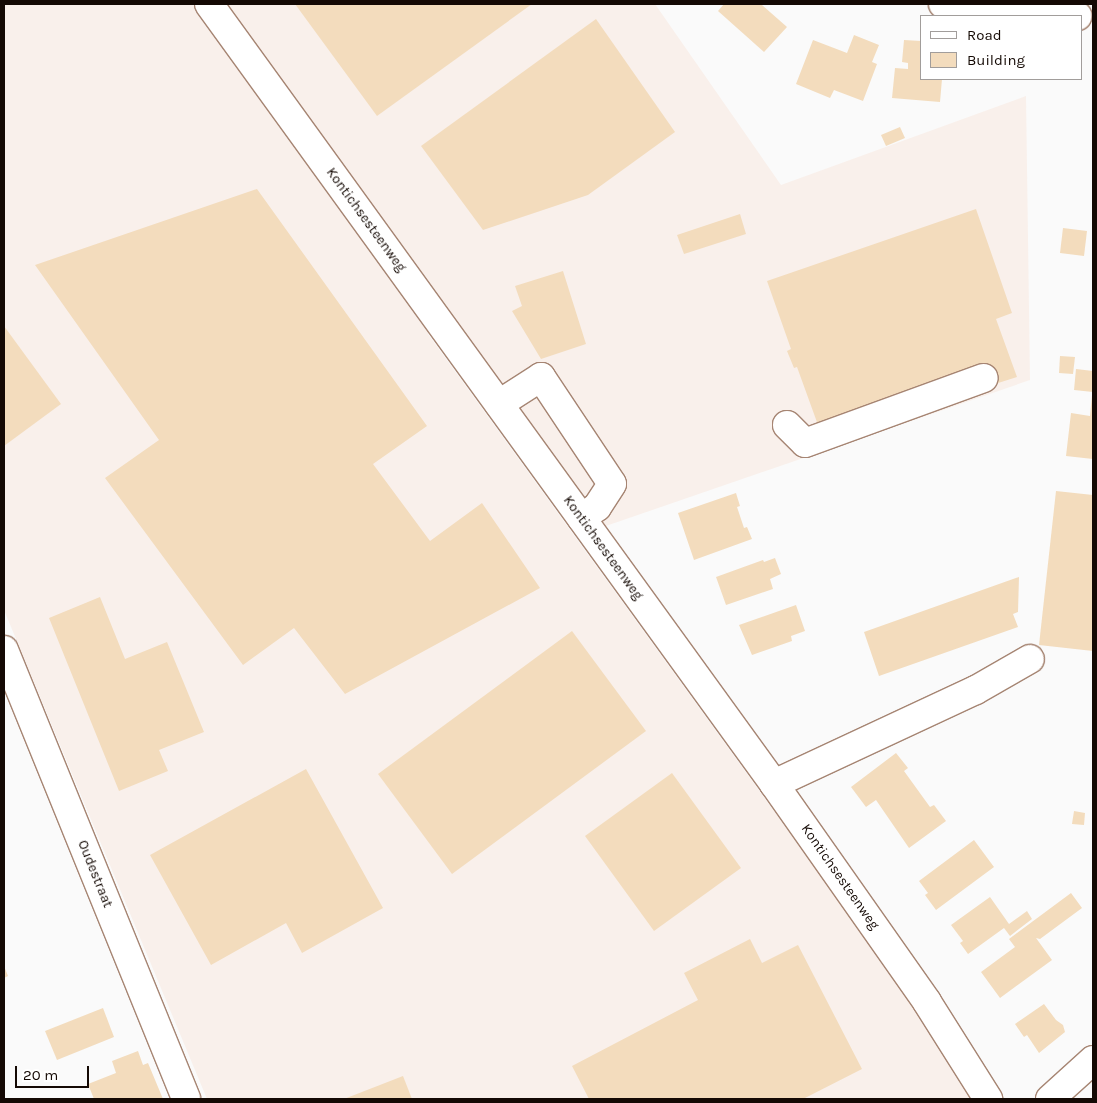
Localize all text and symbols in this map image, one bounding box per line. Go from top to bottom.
legend [920,15,1082,80]
text: Road [967,26,1002,44]
text: Building [967,51,1025,69]
street label: Kontichsesteenweg [322,165,410,275]
street label: Kontichsesteenweg [559,493,647,603]
street label: Kontichsesteenweg [797,821,883,933]
street label: Oudestraat [74,838,116,910]
scale bar [18,1056,91,1088]
text: 20 m [23,1066,58,1084]

